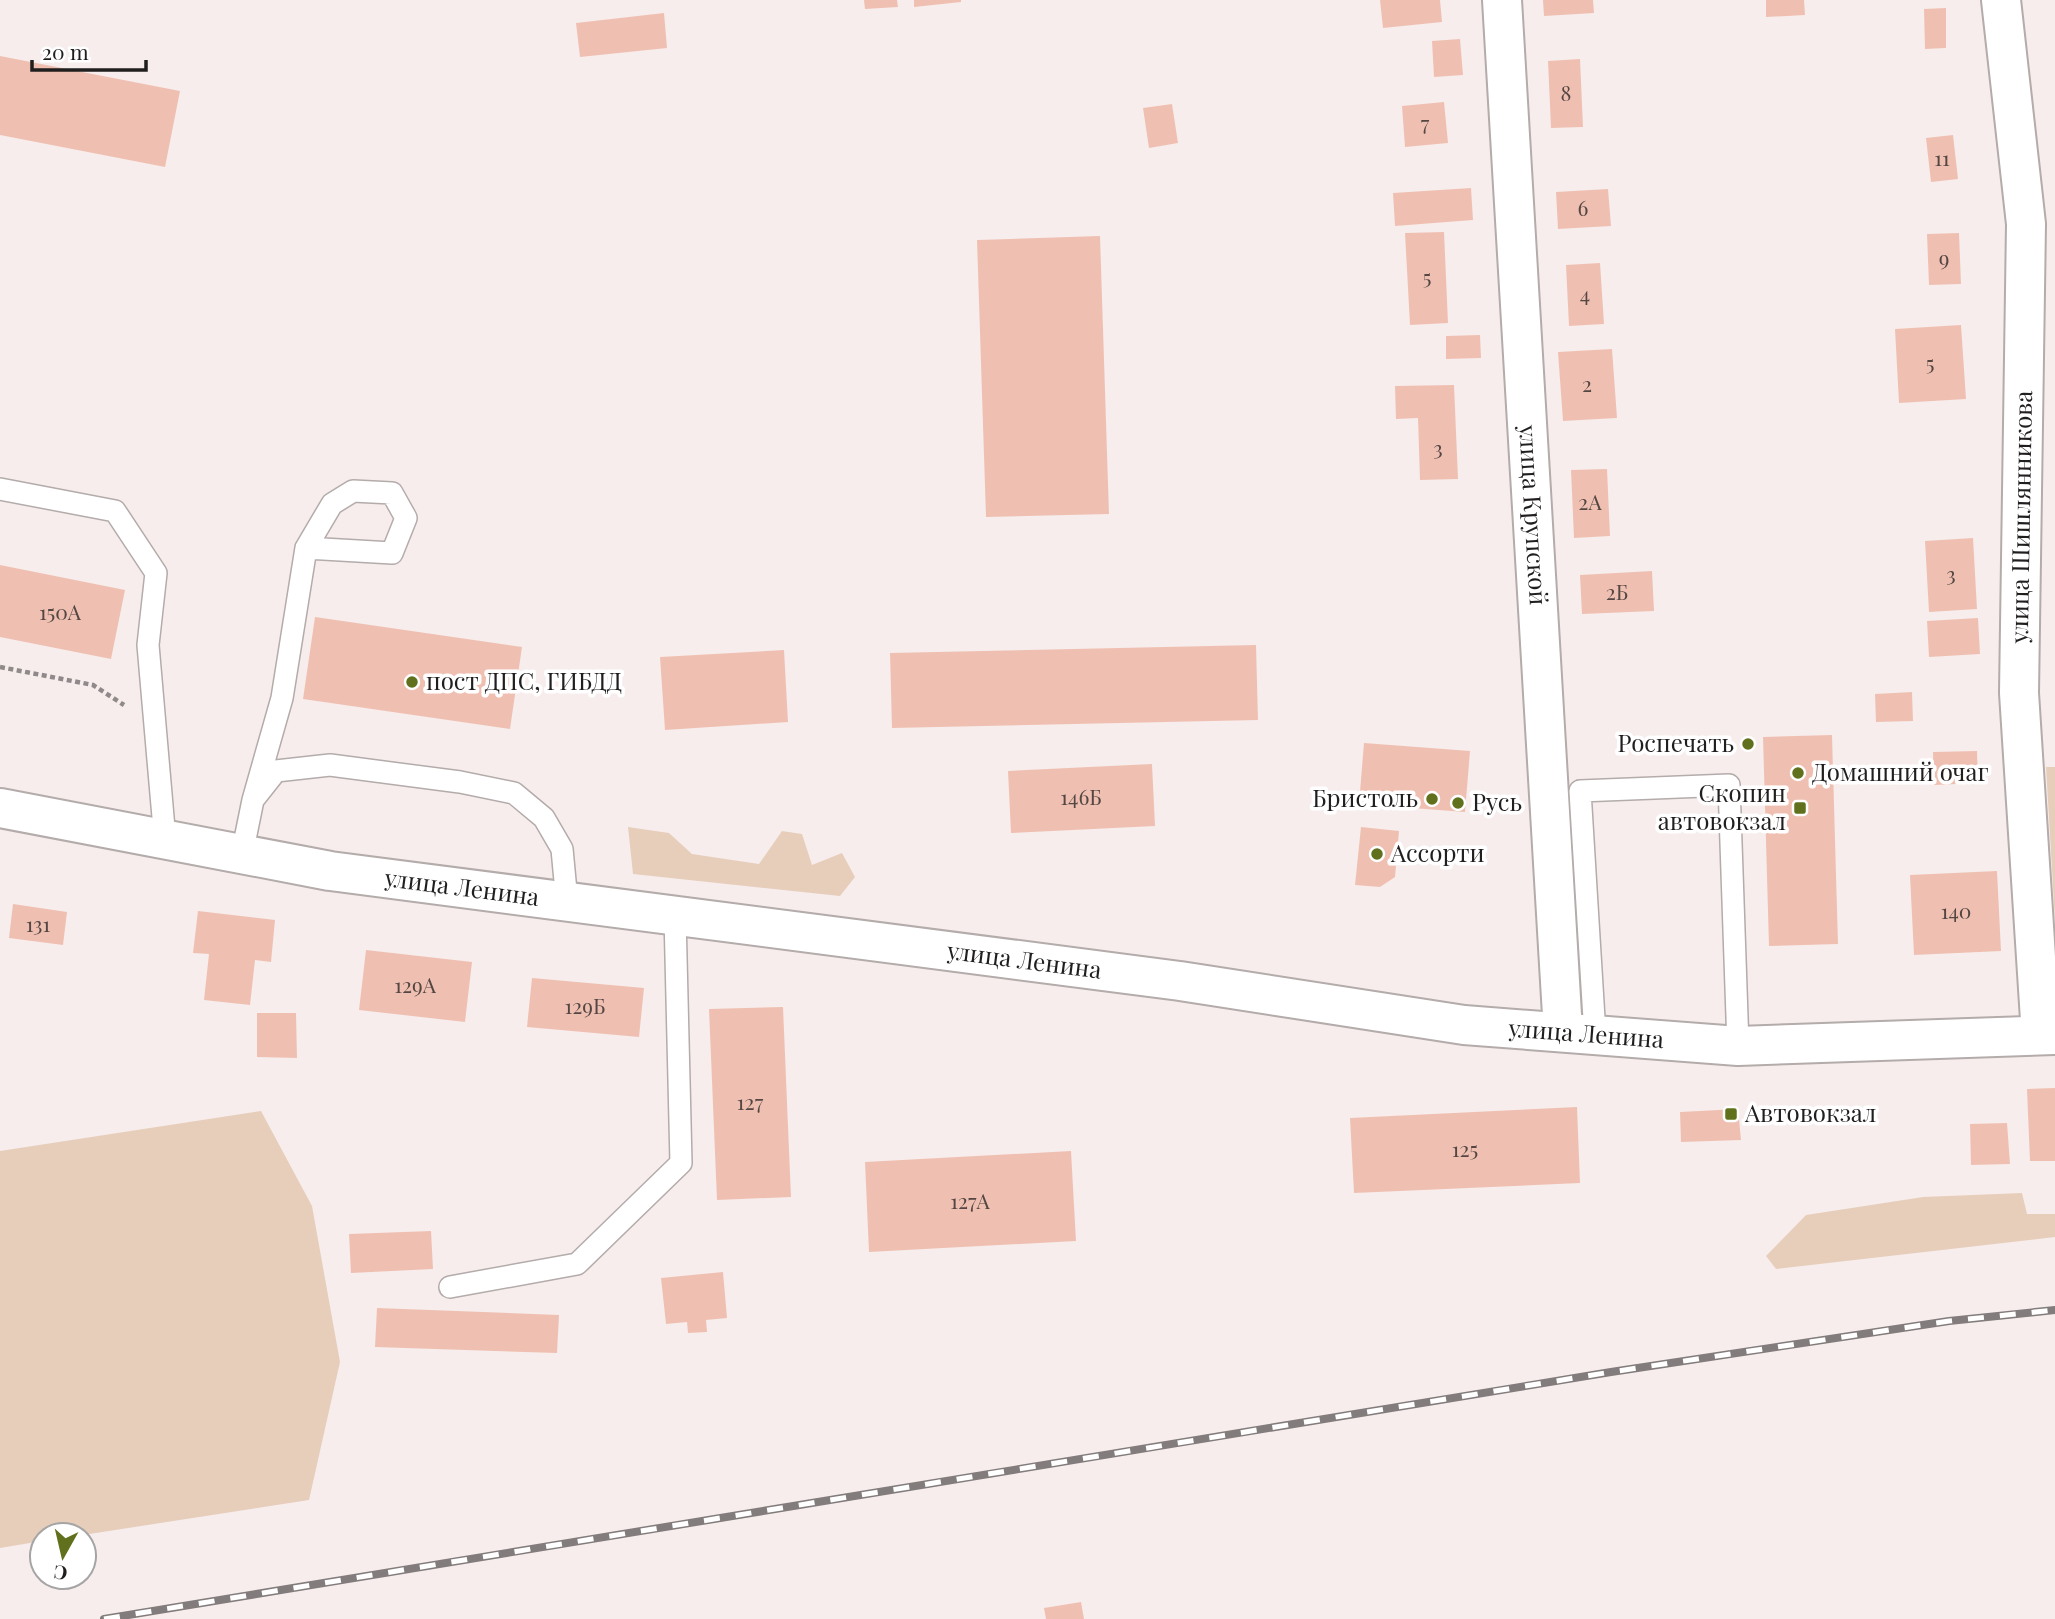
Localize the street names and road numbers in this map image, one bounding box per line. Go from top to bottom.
street label: улица Шишлянникова [2002,390,2038,645]
street label: улица Крупской [1513,423,1556,606]
street label: улица Ленина [382,860,541,912]
street label: улица Ленина [944,933,1104,985]
street label: улица Ленина [1507,1010,1665,1054]

